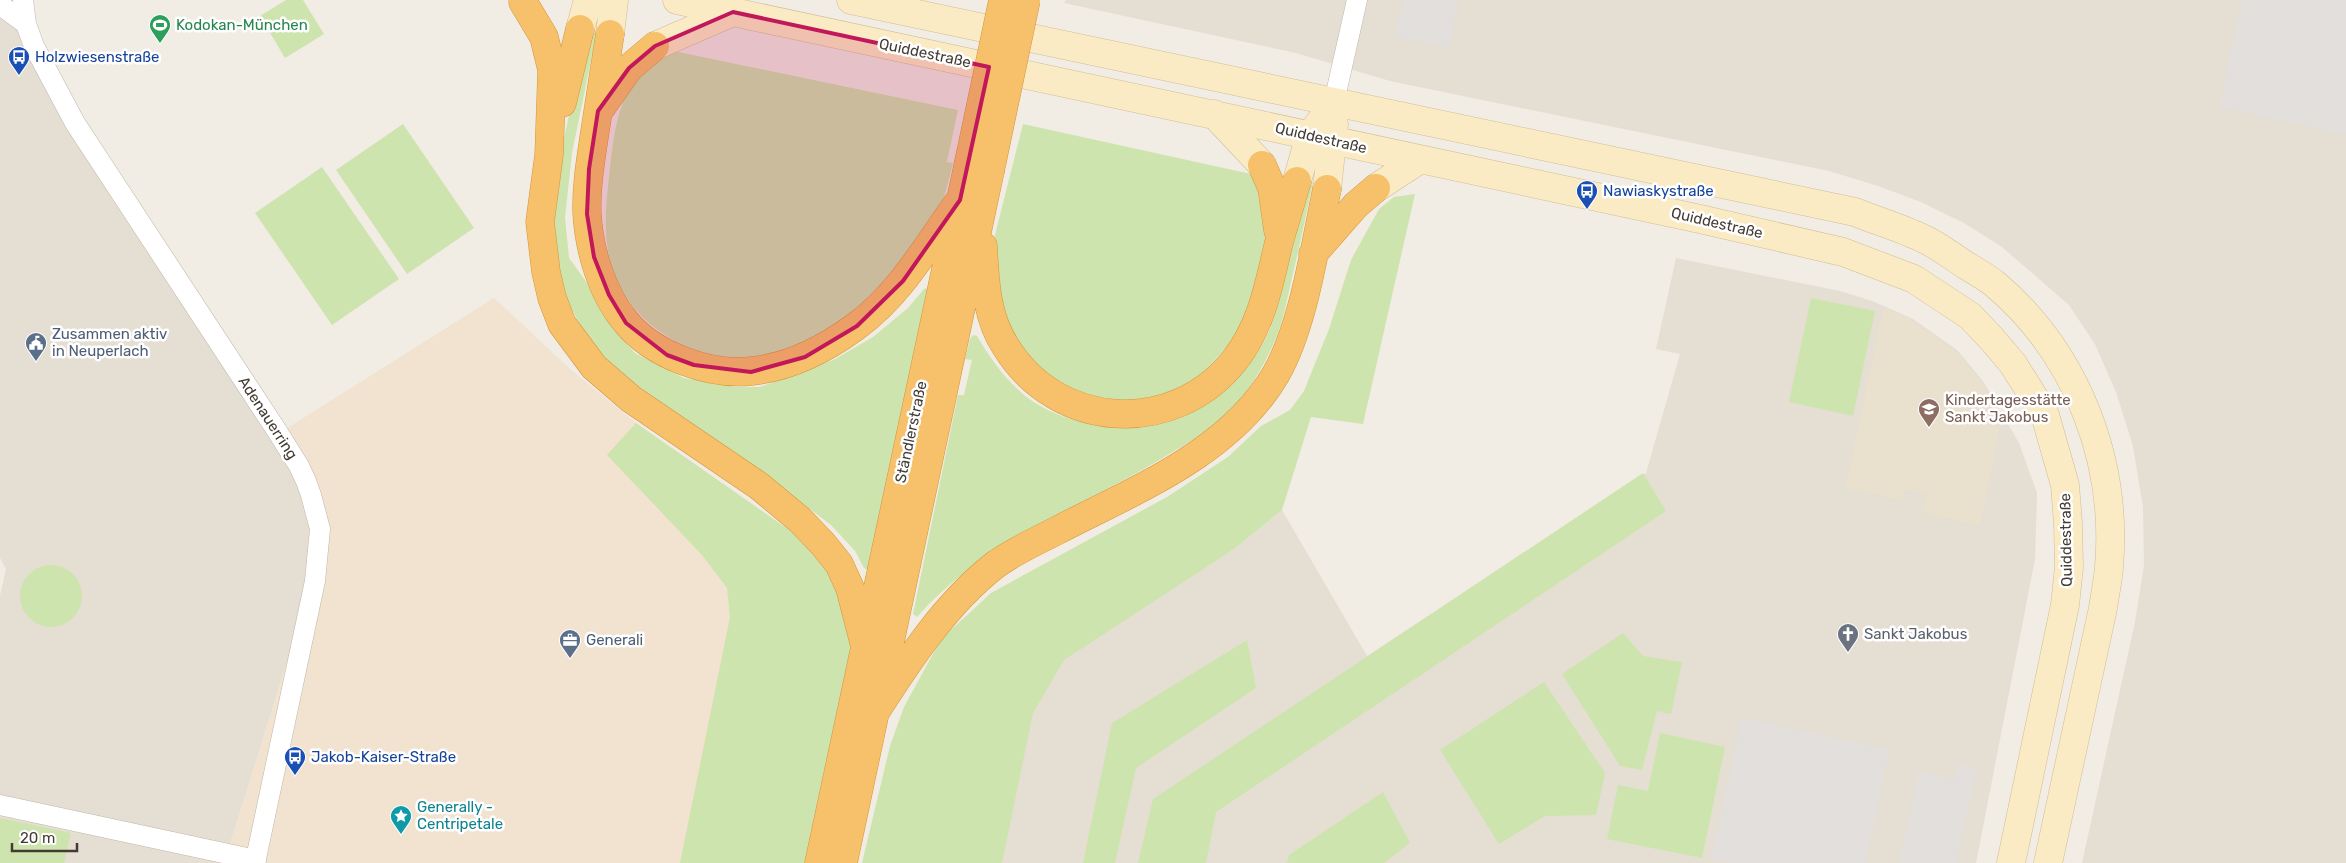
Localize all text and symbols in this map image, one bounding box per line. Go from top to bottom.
sports icon: Kodokan-München [148,13,172,44]
place label: Kodokan-München [176,16,308,34]
street label: Quiddestraße [877,34,973,72]
bus stop icon: Holzwiesenstraße [7,45,31,76]
place label: Holzwiesenstraße [35,48,159,66]
street label: Quiddestraße [1273,119,1369,157]
bus stop icon: Nawiaskystraße [1575,179,1599,210]
place label: Nawiaskystraße [1603,182,1714,200]
street label: Quiddestraße [1669,204,1765,242]
place label: Zusammen aktiv in Neuperlach [52,325,167,360]
public building icon: Zusammen aktiv in Neuperlach [24,331,48,362]
street label: Adenauerring [235,373,301,463]
street label: Ständlerstraße [891,379,931,485]
place label: Kindertagesstätte Sankt Jakobus [1945,391,2071,426]
school or university icon: Kindertagesstätte Sankt Jakobus [1917,397,1941,428]
street label: Quiddestraße [2056,493,2076,587]
church icon: Sankt Jakobus [1836,622,1860,653]
place label: Sankt Jakobus [1864,625,1968,643]
office icon: Generali [558,628,582,659]
place label: Generali [586,631,643,649]
bus stop icon: Jakob-Kaiser-Straße [283,745,307,776]
place label: Jakob-Kaiser-Straße [311,748,456,766]
place label: Generally - Centripetale [417,798,503,833]
place icon: Generally - Centripetale [389,804,413,835]
scale bar [12,820,78,852]
text: 20 m [20,829,55,847]

